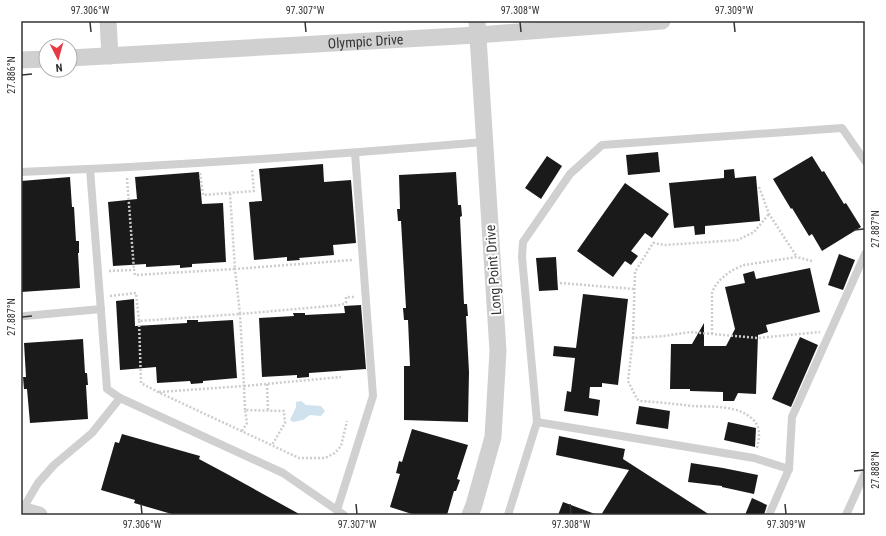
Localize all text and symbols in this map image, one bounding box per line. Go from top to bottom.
text: 97.306°W [71,5,110,16]
text: 97.307°W [286,5,325,16]
text: 97.308°W [501,5,540,16]
text: 97.309°W [715,5,754,16]
street label: Olympic Drive [327,31,404,51]
north arrow [38,38,78,78]
text: 27.886°N [6,56,17,94]
text: N [55,61,63,74]
text: 27.887°N [870,210,881,248]
street label: Long Point Drive [482,224,504,316]
text: 27.887°N [6,298,17,336]
text: 27.888°N [870,451,881,489]
text: 97.306°W [123,519,162,530]
text: 97.307°W [338,519,377,530]
text: 97.308°W [552,519,591,530]
text: 97.309°W [767,519,806,530]

